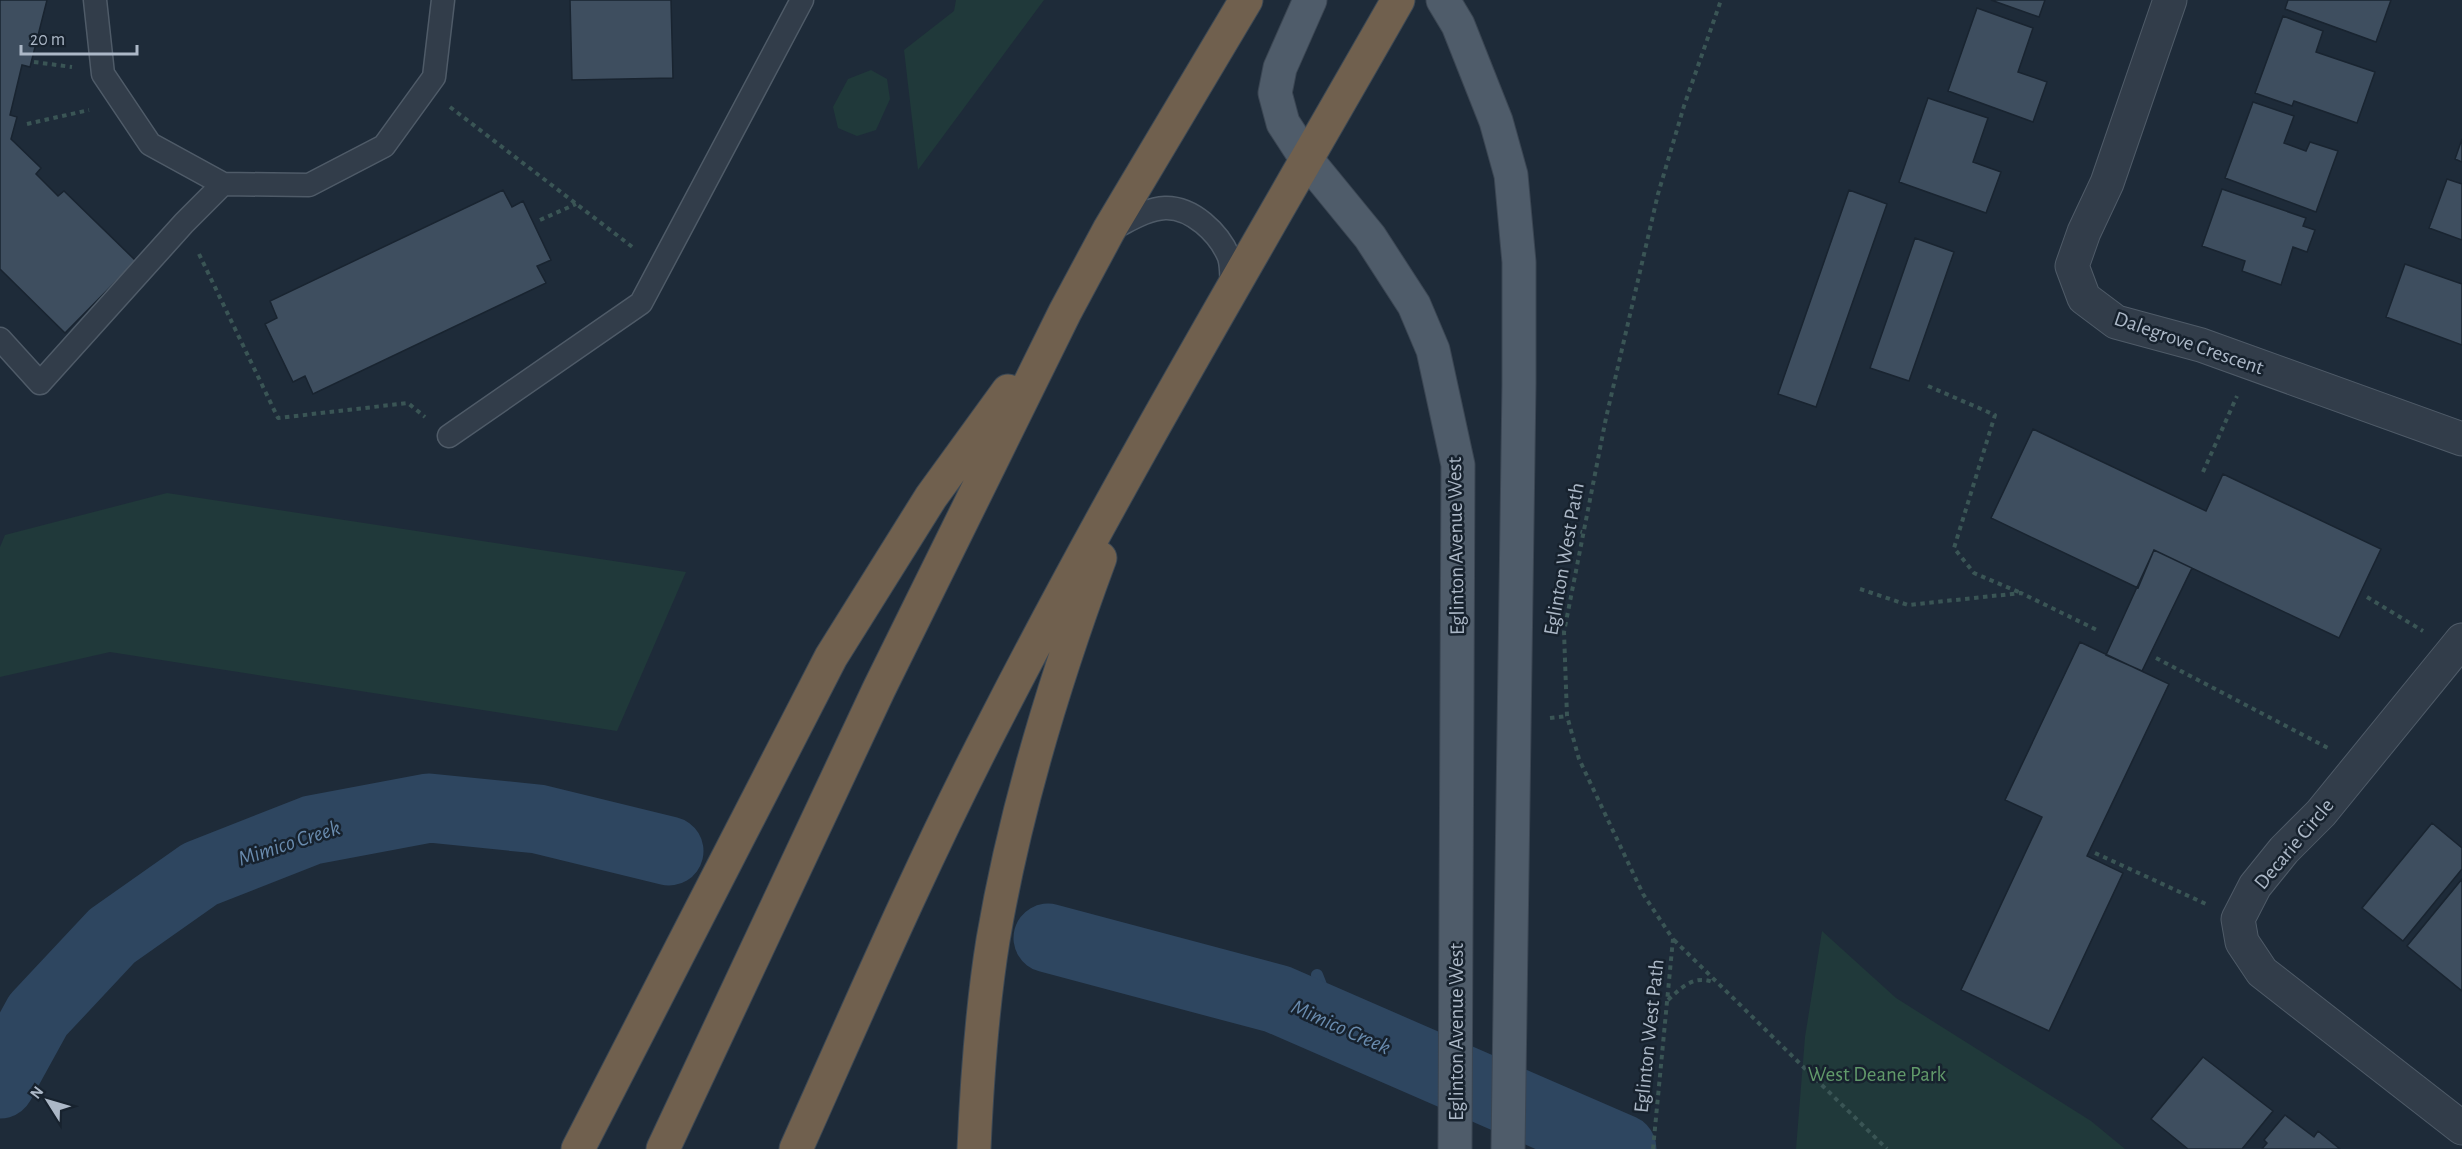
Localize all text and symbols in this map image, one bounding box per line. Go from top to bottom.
scale bar [21,18,136,56]
text: 20 m [30,31,65,49]
street label: Dalegrove Crescent [2112,308,2267,379]
street label: Eglinton Avenue West [1444,457,1468,635]
street label: Eglinton West Path [1540,481,1588,637]
street label: Decarie Circle [2250,795,2338,893]
water label: Mimico Creek [235,816,343,870]
street label: Eglinton Avenue West [1446,943,1467,1121]
street label: Eglinton West Path [1630,958,1668,1114]
water label: Mimico Creek [1288,995,1394,1059]
park label: West Deane Park [1808,1064,1947,1085]
north arrow [18,1071,78,1131]
text: N [27,1083,47,1102]

